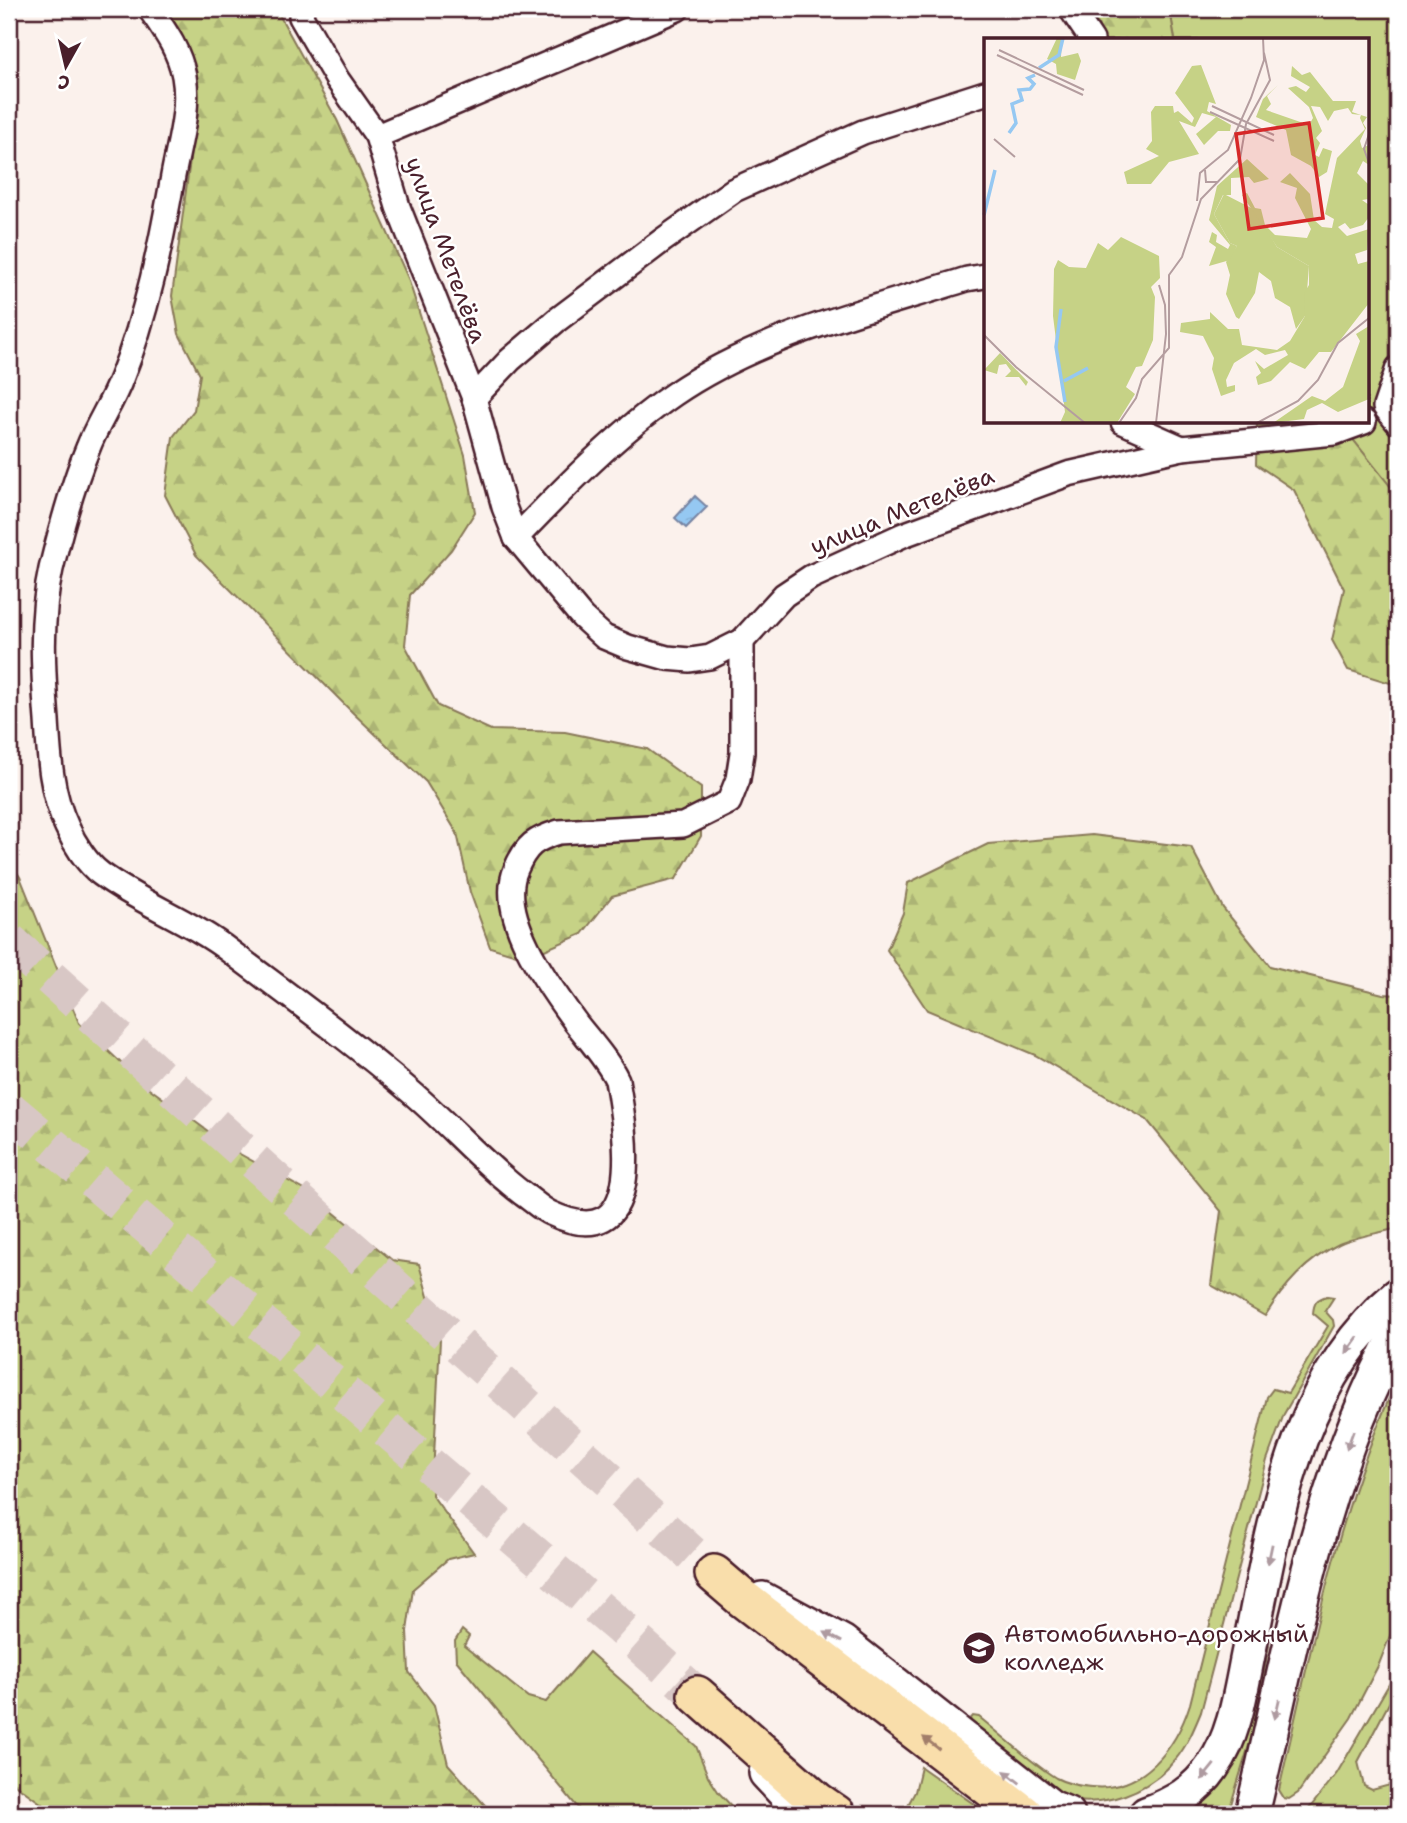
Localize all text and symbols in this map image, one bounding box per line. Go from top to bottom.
north arrow [32,32,102,102]
inset map [984,38,1368,424]
text: С [56,69,71,96]
street label: улица Метелёва [397,152,495,348]
street label: улица Метелёва [805,459,999,563]
one-way arrow [1345,1336,1359,1354]
one-way arrow [1344,1429,1355,1450]
one-way arrow [1264,1544,1275,1566]
place label: Автомобильно-дорожный колледж [1004,1618,1309,1678]
school or university icon: Автомобильно-дорожный колледж [960,1629,998,1667]
one-way arrow [823,1631,842,1643]
one-way arrow [1271,1698,1282,1720]
one-way arrow [922,1736,941,1750]
one-way arrow [1201,1763,1216,1780]
one-way arrow [1003,1770,1021,1784]

